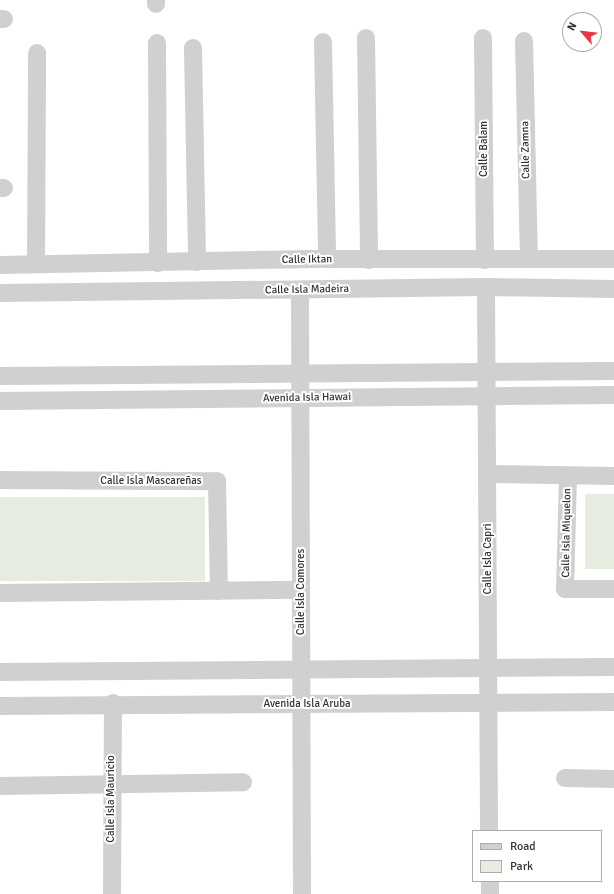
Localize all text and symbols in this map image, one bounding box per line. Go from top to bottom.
north arrow [562,12,602,52]
text: N [564,20,579,33]
street label: Calle Balam [477,121,491,177]
street label: Calle Zamna [519,121,533,179]
street label: Calle Iktan [282,253,332,267]
street label: Calle Isla Madeira [265,283,349,297]
street label: Avenida Isla Hawai [263,391,351,405]
street label: Calle Isla Mascareñas [100,474,202,488]
street label: Calle Isla Miquelon [560,488,574,578]
street label: Calle Isla Capri [481,524,495,594]
street label: Calle Isla Comores [294,549,308,635]
street label: Avenida Isla Aruba [263,697,351,711]
street label: Calle Isla Mauricio [104,755,118,843]
legend [472,830,602,882]
text: Road [510,839,536,854]
text: Park [510,859,533,874]

